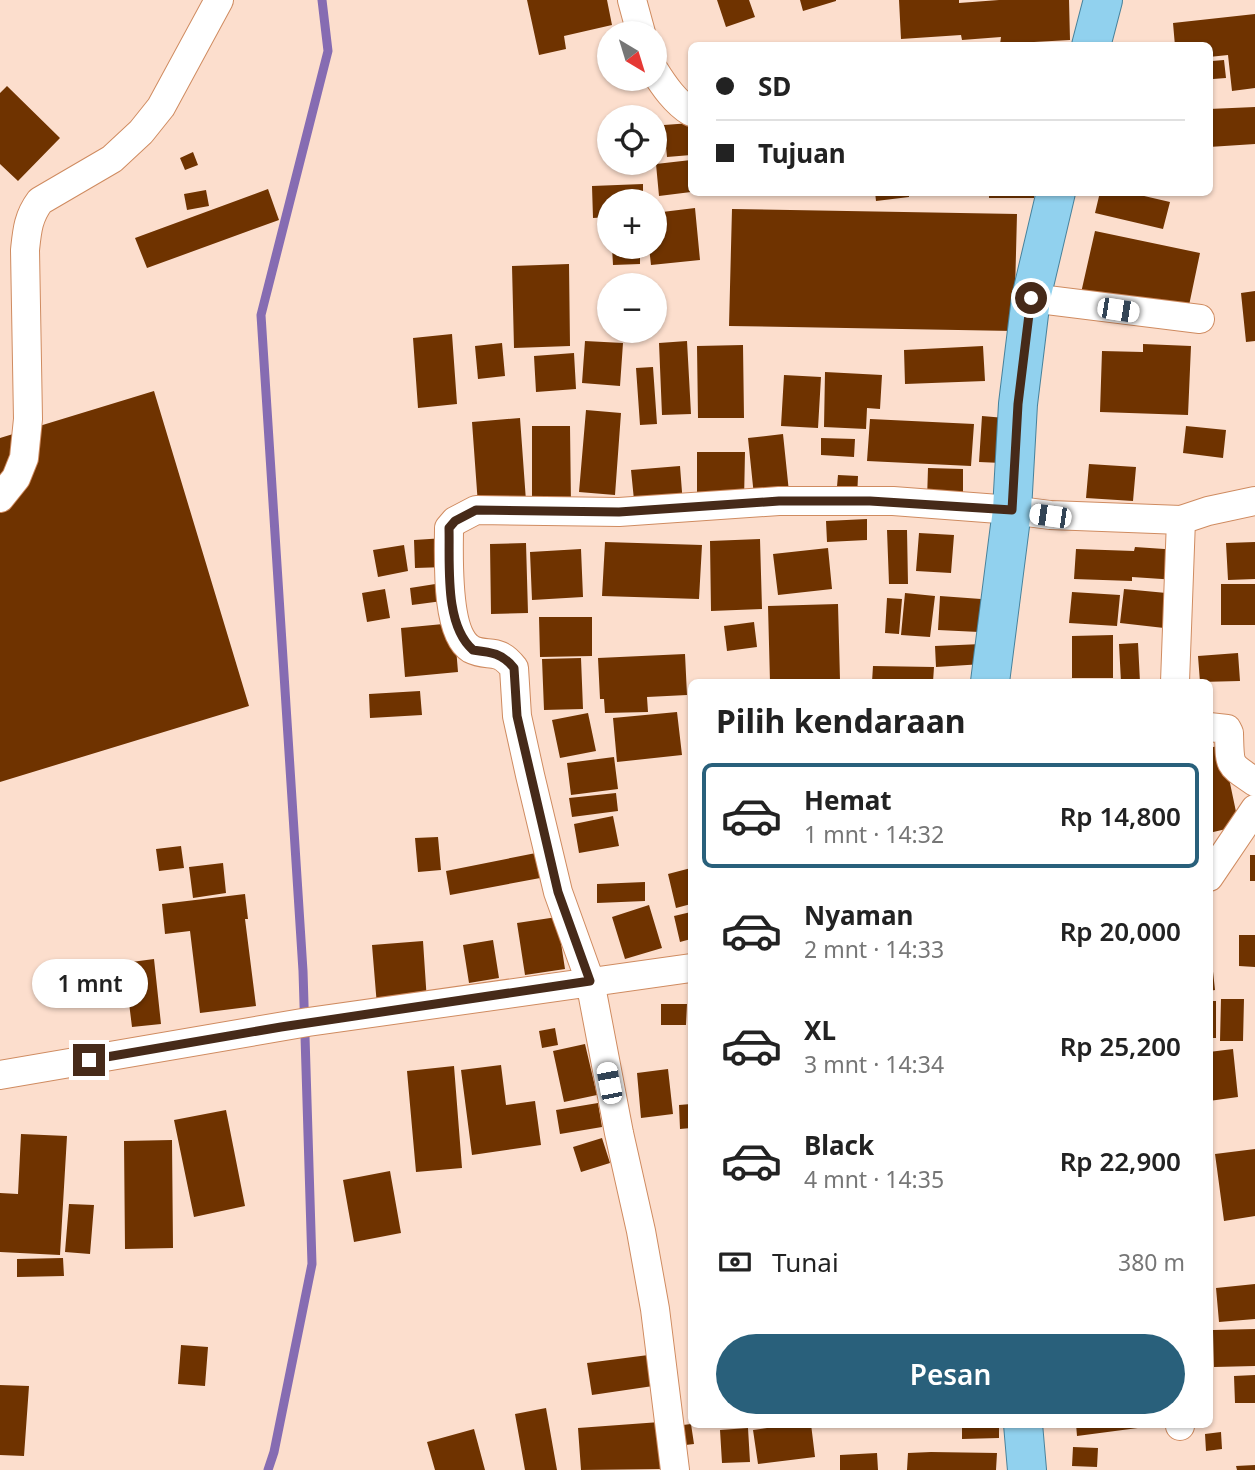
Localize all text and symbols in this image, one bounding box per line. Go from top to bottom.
north arrow [597,21,667,91]
map controls [597,21,667,343]
text: SD [758,68,791,104]
button: locate [597,105,667,175]
text: Tujuan [758,135,846,171]
button: + [597,189,667,259]
button: − [597,273,667,343]
route start [1015,282,1047,314]
car [1096,296,1141,324]
car [1028,503,1073,529]
text: Pilih kendaraan [716,699,966,742]
text: Hemat [804,782,892,818]
icon: car [720,784,783,847]
text: Rp 14,800 [1060,798,1181,834]
text: 1 mnt · 14:32 [804,818,944,850]
text: Nyaman [804,897,913,933]
icon: car [720,899,783,962]
text: Rp 20,000 [1060,913,1181,949]
text: 2 mnt · 14:33 [804,933,944,965]
callout: 1 mnt [31,958,147,1007]
text: 1 mnt [57,967,123,999]
text: XL [804,1012,836,1048]
icon: car [720,1014,783,1077]
text: Rp 25,200 [1060,1028,1181,1064]
route end [73,1044,105,1076]
text: 3 mnt · 14:34 [804,1048,944,1080]
car [595,1060,624,1106]
text: Black [804,1127,874,1163]
icon: car [720,1129,783,1192]
text: Rp 22,900 [1060,1143,1181,1179]
text: 4 mnt · 14:35 [804,1163,944,1195]
icon: cash [716,1243,754,1281]
text: Tunai [772,1244,839,1280]
text: 380 m [1118,1246,1185,1278]
button: Pesan [716,1334,1185,1414]

